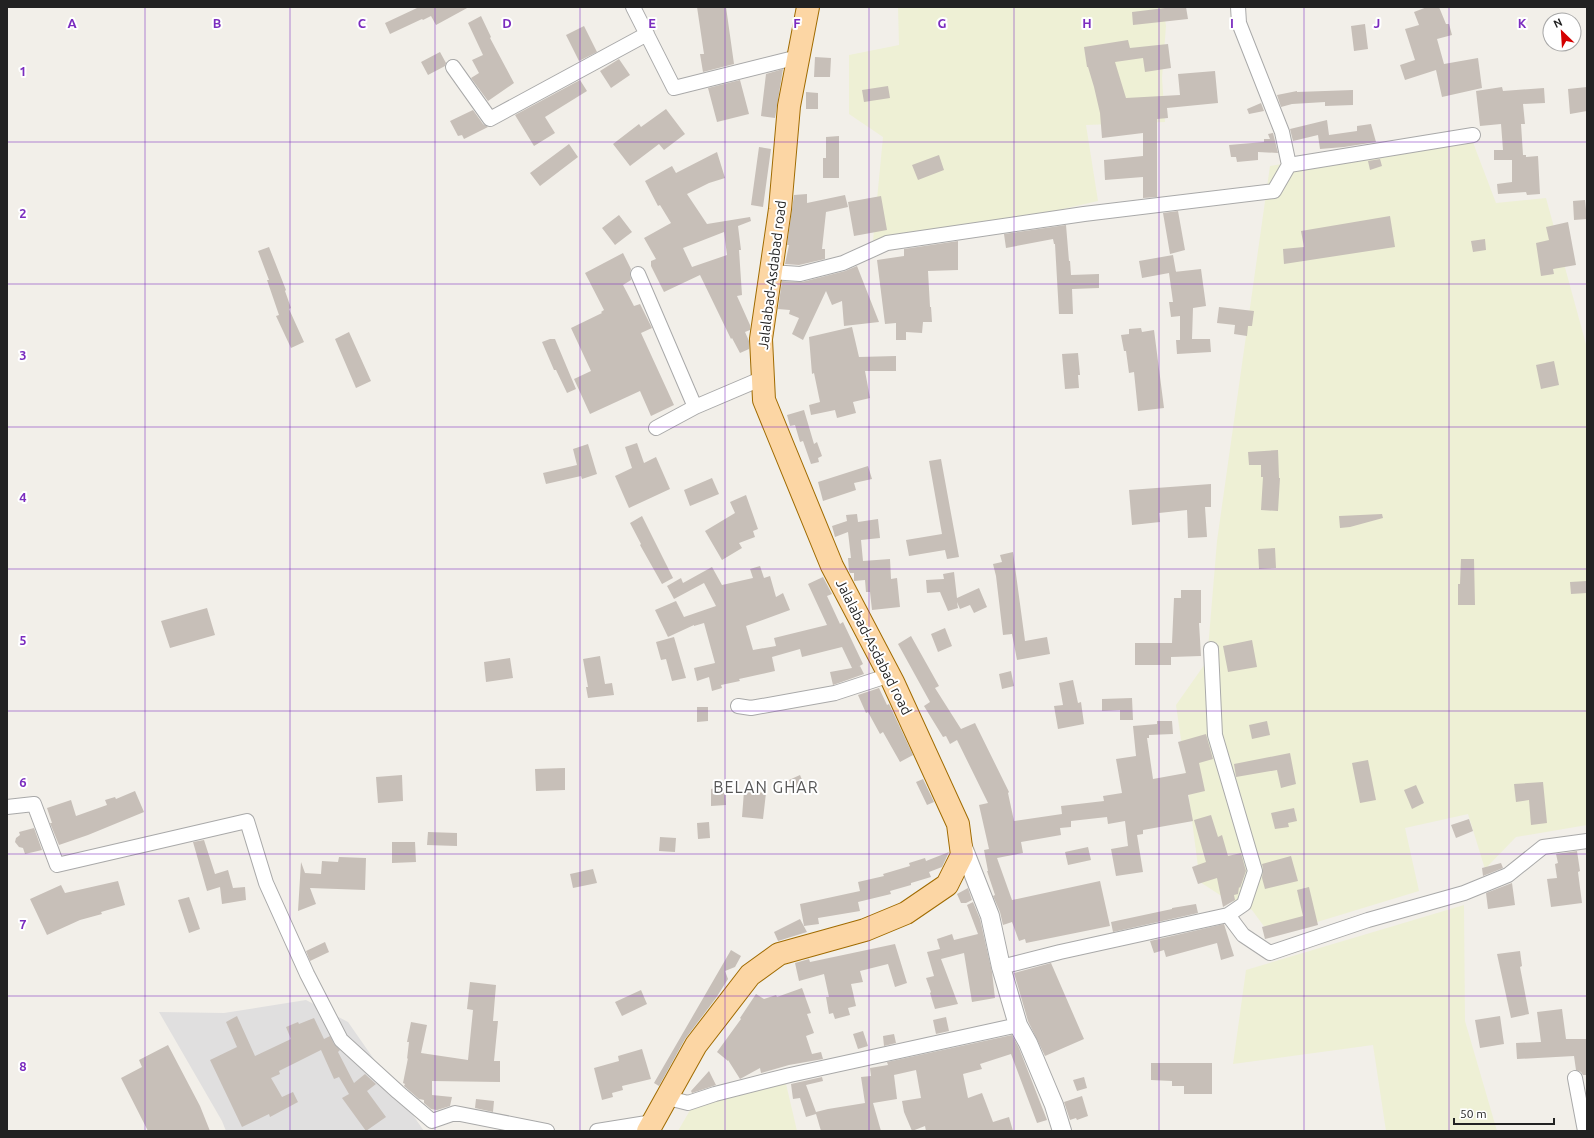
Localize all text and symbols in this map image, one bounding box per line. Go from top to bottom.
north arrow [1542,12,1582,52]
text: A [67,16,77,30]
text: B [213,16,222,30]
text: C [358,16,367,30]
text: D [502,16,512,30]
text: E [648,16,656,30]
text: F [793,16,801,30]
text: G [938,16,947,30]
text: H [1082,16,1092,30]
text: I [1230,16,1234,30]
text: J [1374,16,1380,30]
text: K [1518,16,1527,30]
text: N [1552,16,1564,30]
text: 1 [19,64,27,78]
street label: Jalalabad-Asdabad road [755,200,789,350]
text: 2 [19,206,27,220]
text: 3 [19,348,27,362]
text: 4 [19,490,27,504]
street label: Jalalabad-Asdabad road [833,577,915,717]
text: 5 [19,633,27,647]
text: 6 [19,775,27,789]
district label: BELAN GHAR [713,778,819,796]
text: 7 [19,917,27,931]
text: 8 [19,1059,27,1073]
scale bar [1454,1100,1554,1126]
text: 50 m [1460,1107,1487,1120]

